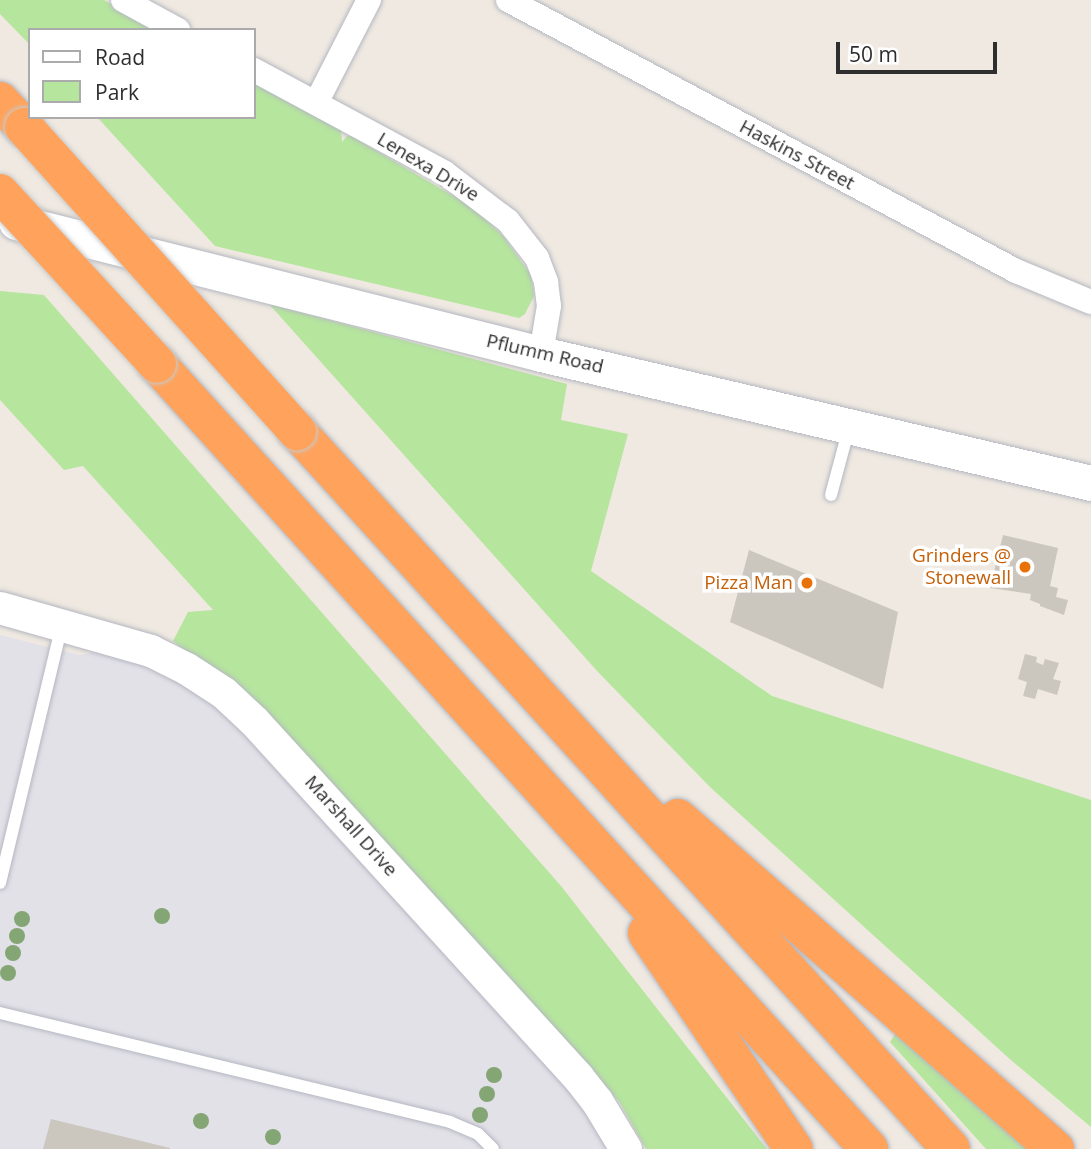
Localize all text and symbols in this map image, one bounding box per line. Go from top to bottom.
legend [28,28,256,119]
scale bar [839,28,1000,72]
text: 50 m [849,40,898,68]
text: Road [95,43,145,71]
text: Park [95,78,139,106]
street label: Haskins Street [736,115,858,195]
street label: Lenexa Drive [373,128,483,206]
street label: Pflumm Road [484,329,606,379]
place label: Grinders @ Stonewall [912,545,1011,589]
marker: Grinders @ Stonewall [1017,559,1033,575]
place label: Pizza Man [704,572,793,594]
marker: Pizza Man [799,575,815,591]
street label: Marshall Drive [300,771,402,881]

